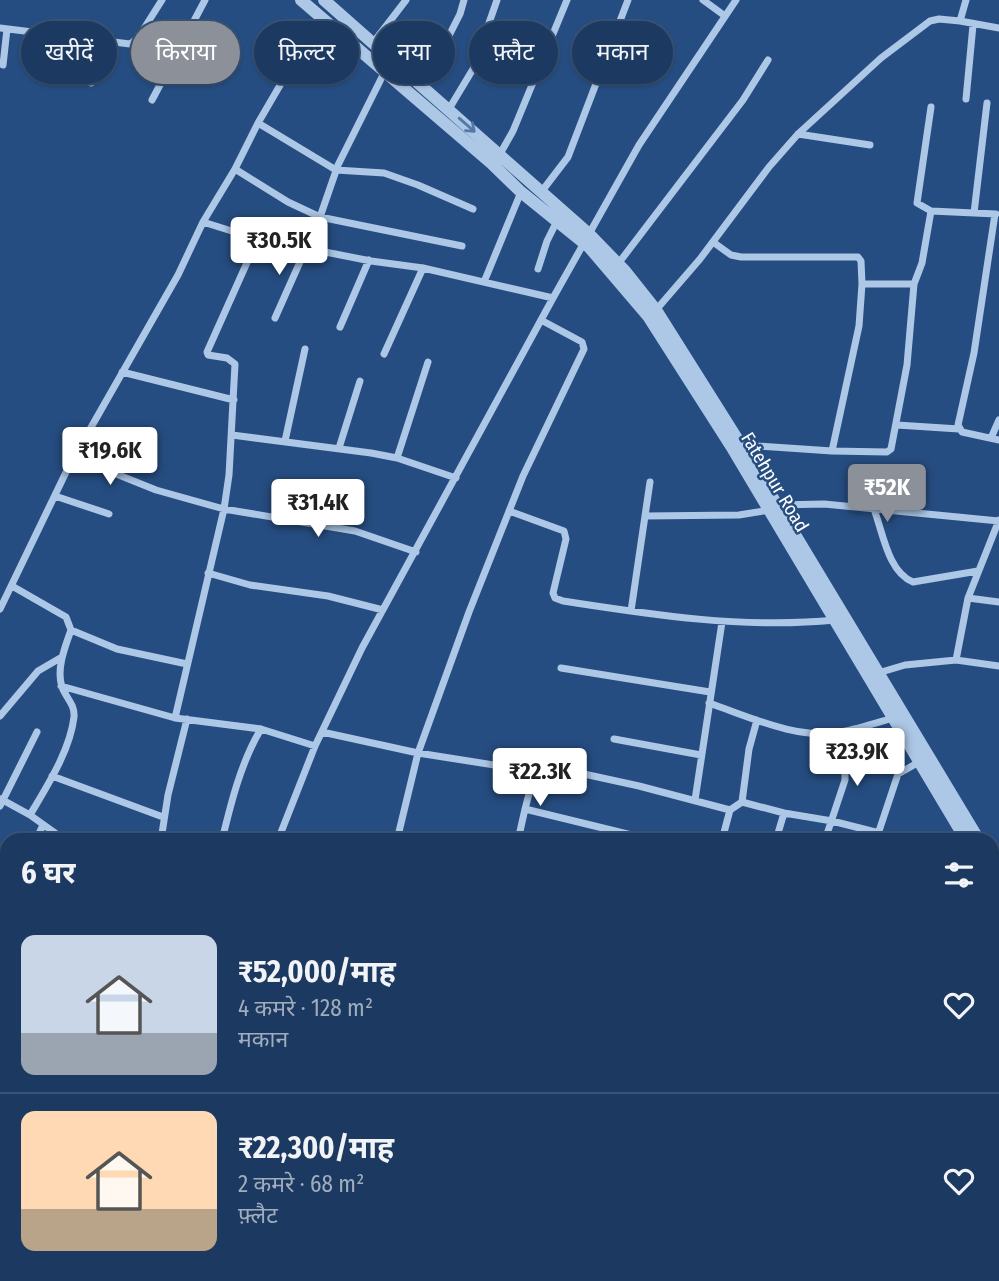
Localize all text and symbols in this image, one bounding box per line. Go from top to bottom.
chip: खरीदें [21,21,117,84]
chip: किराया [131,21,240,84]
chip: फ़िल्टर [254,21,359,84]
chip: नया [373,21,455,84]
chip: फ़्लैट [469,21,558,84]
chip: मकान [572,21,673,84]
one-way arrow [458,117,476,133]
pin: ₹30.5K [222,218,336,277]
text: ₹30.5K [247,226,311,254]
pin: ₹19.6K [53,428,167,487]
street label: Fatehpur Road [736,428,814,536]
text: ₹19.6K [78,436,142,464]
pin: ₹52K [846,464,928,524]
text: ₹52K [864,473,910,501]
pin: ₹31.4K [261,480,375,539]
text: ₹31.4K [287,488,349,516]
pin: ₹23.9K [800,728,914,788]
text: ₹23.9K [826,737,888,765]
pin: ₹22.3K [483,748,597,808]
text: ₹22.3K [509,757,571,785]
text: 6 घर [21,855,76,891]
icon: filters [940,856,978,894]
text: ₹52,000/माह [238,954,396,990]
icon: home [77,963,161,1047]
icon: heart [940,986,978,1024]
text: 4 कमरे · 128 m² [238,994,373,1022]
text: मकान [238,1025,288,1053]
text: ₹22,300/माह [238,1130,394,1166]
icon: home [77,1139,161,1223]
icon: heart [940,1162,978,1200]
text: 2 कमरे · 68 m² [238,1170,364,1198]
text: फ़्लैट [238,1201,278,1229]

